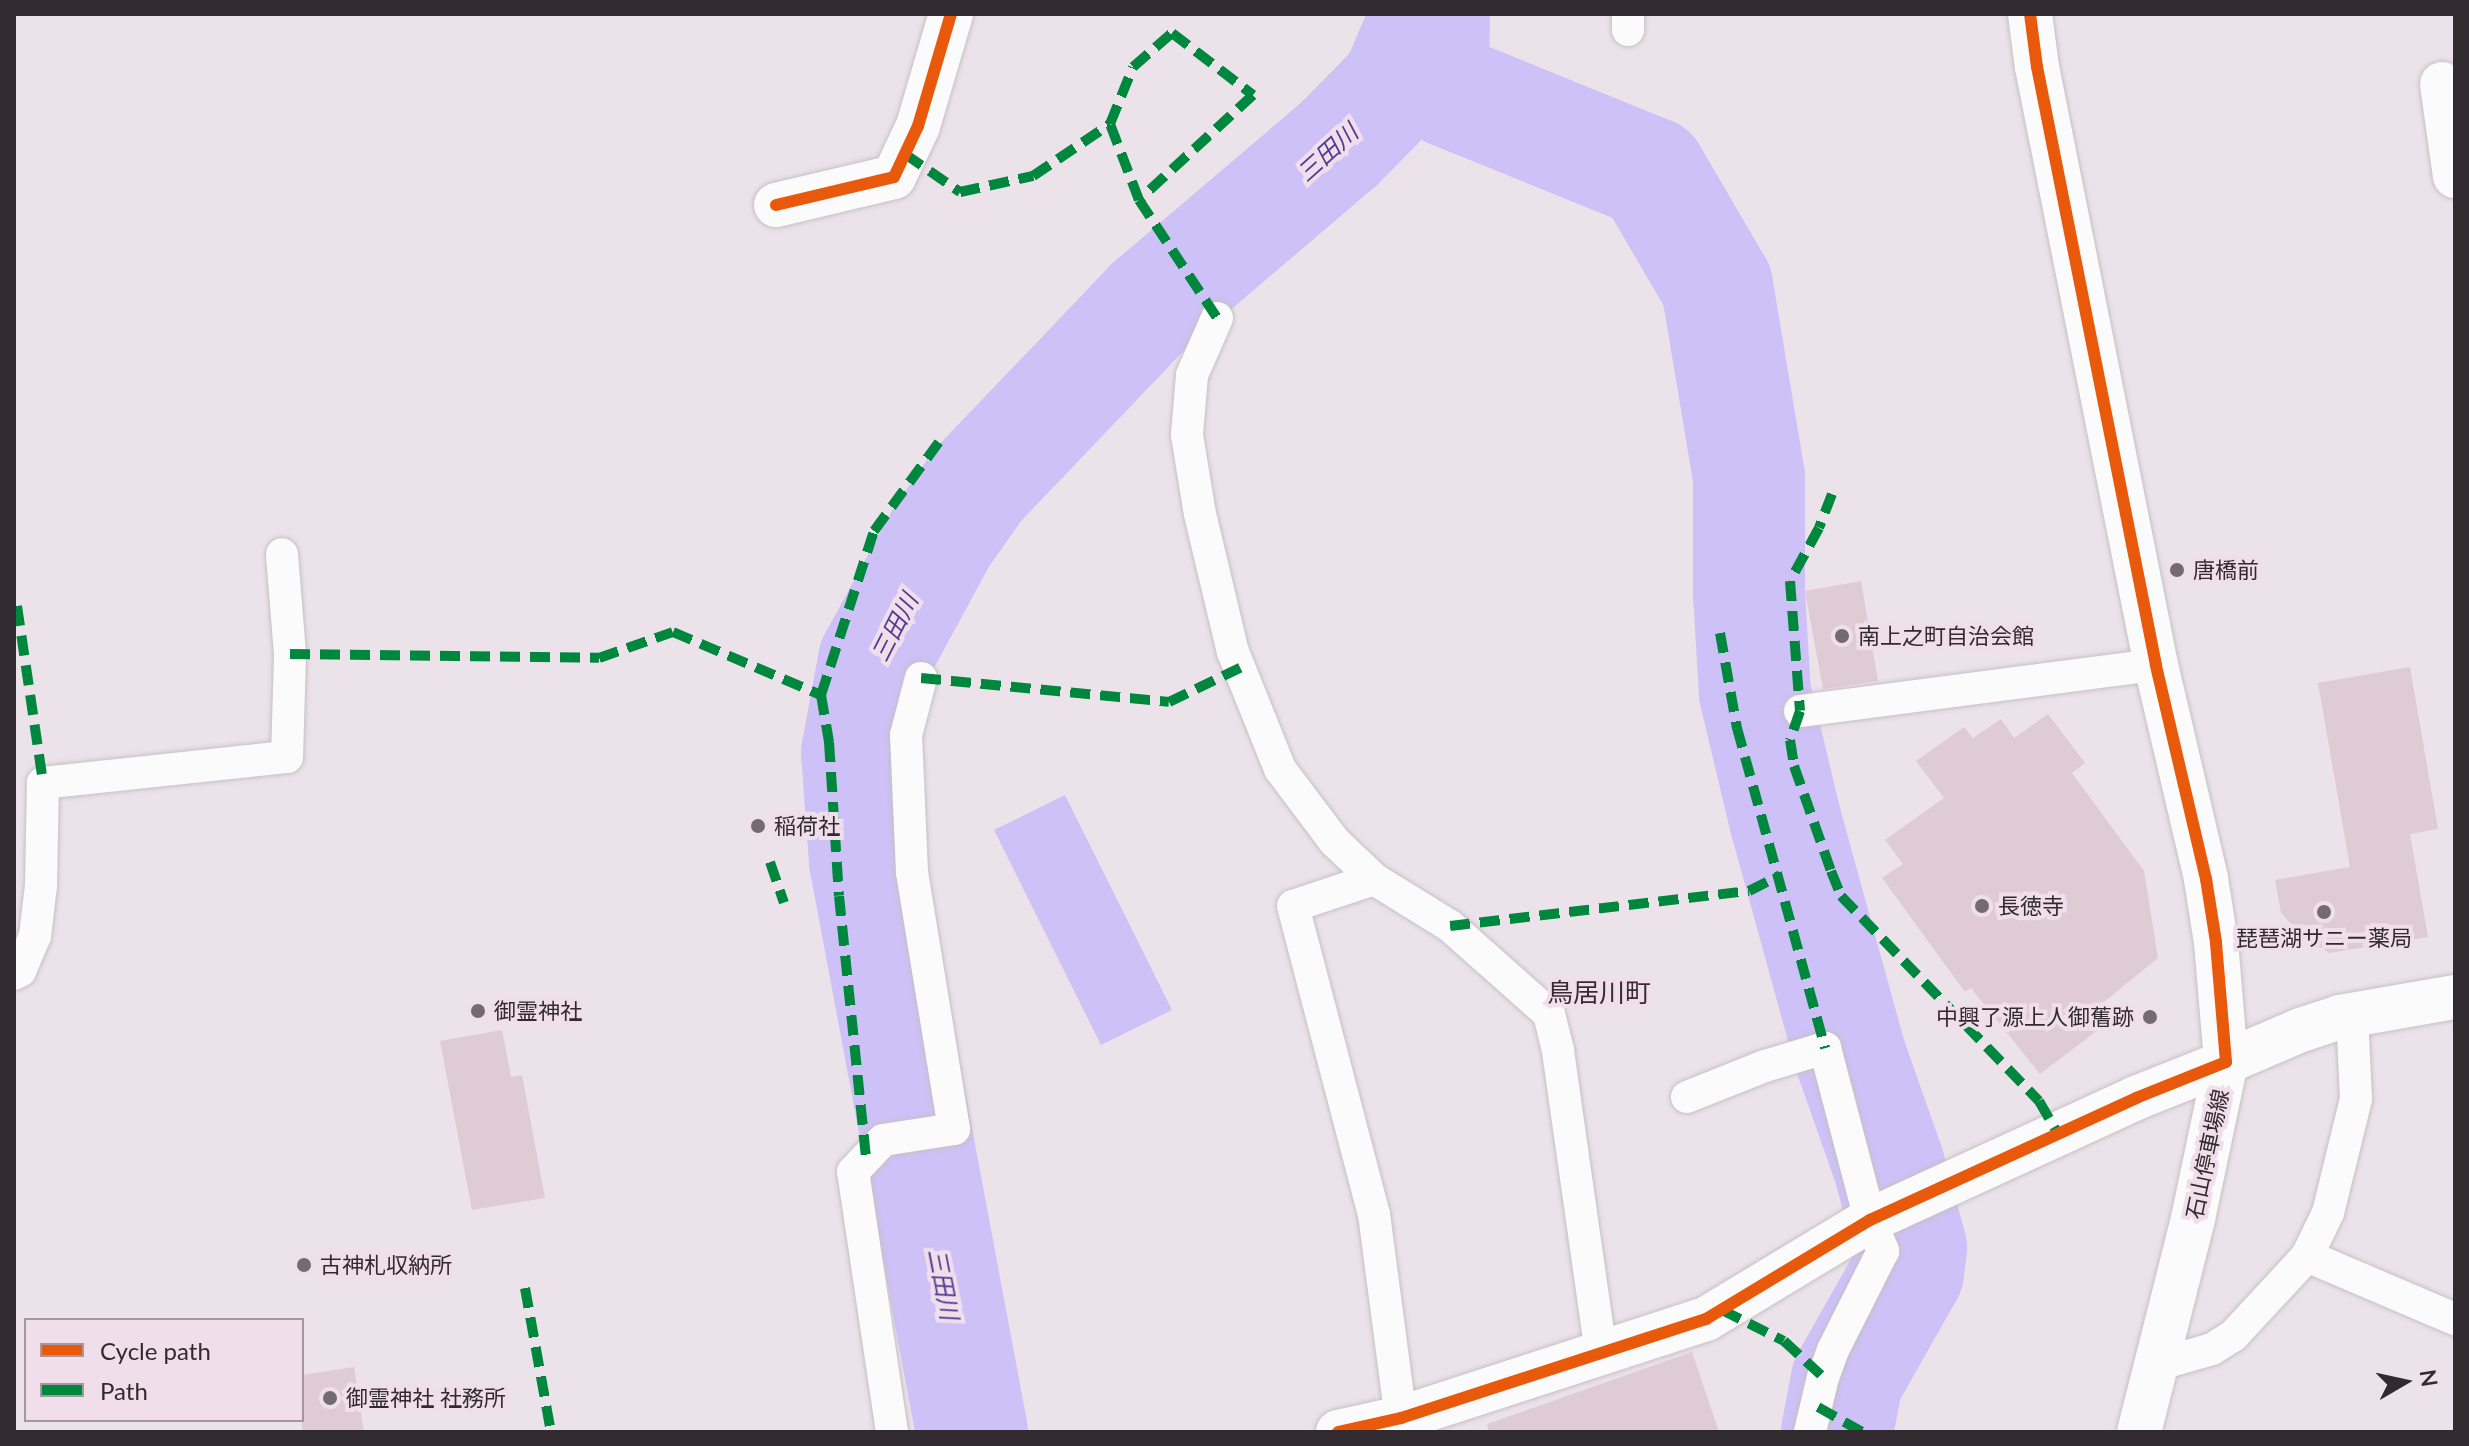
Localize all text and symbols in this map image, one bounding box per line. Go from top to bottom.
water label: 三田川 [1291,117,1363,187]
place label: 唐橋前 [2193,557,2259,583]
marker: 唐橋前 [2168,561,2186,579]
water label: 三田川 [865,588,923,666]
place label: 南上之町自治会館 [1858,623,2034,649]
marker: 南上之町自治会館 [1833,627,1851,645]
place label: 稲荷社 [774,813,840,839]
marker: 稲荷社 [749,817,767,835]
place label: 長徳寺 [1998,893,2064,919]
marker: 長徳寺 [1973,897,1991,915]
marker: 琵琶湖サニー薬局 [2315,903,2333,921]
place label: 琵琶湖サニー薬局 [2236,925,2412,951]
district label: 鳥居川町 [1547,977,1651,1009]
place label: 御霊神社 [494,998,582,1024]
marker: 御霊神社 [469,1002,487,1020]
place label: 中興了源上人御𦾔跡 [1936,1004,2134,1030]
marker: 中興了源上人御𦾔跡 [2141,1008,2159,1026]
street label: 石山停車場線 [2180,1087,2234,1221]
water label: 三田川 [923,1246,965,1322]
place label: 古神札収納所 [320,1252,452,1278]
marker: 古神札収納所 [295,1256,313,1274]
legend [24,1318,304,1422]
text: Cycle path [100,1336,211,1365]
north arrow [2365,1342,2445,1422]
text: N [2415,1368,2444,1389]
text: Path [100,1376,148,1405]
place label: 御霊神社 社務所 [346,1385,506,1411]
marker: 御霊神社 社務所 [321,1389,339,1407]

